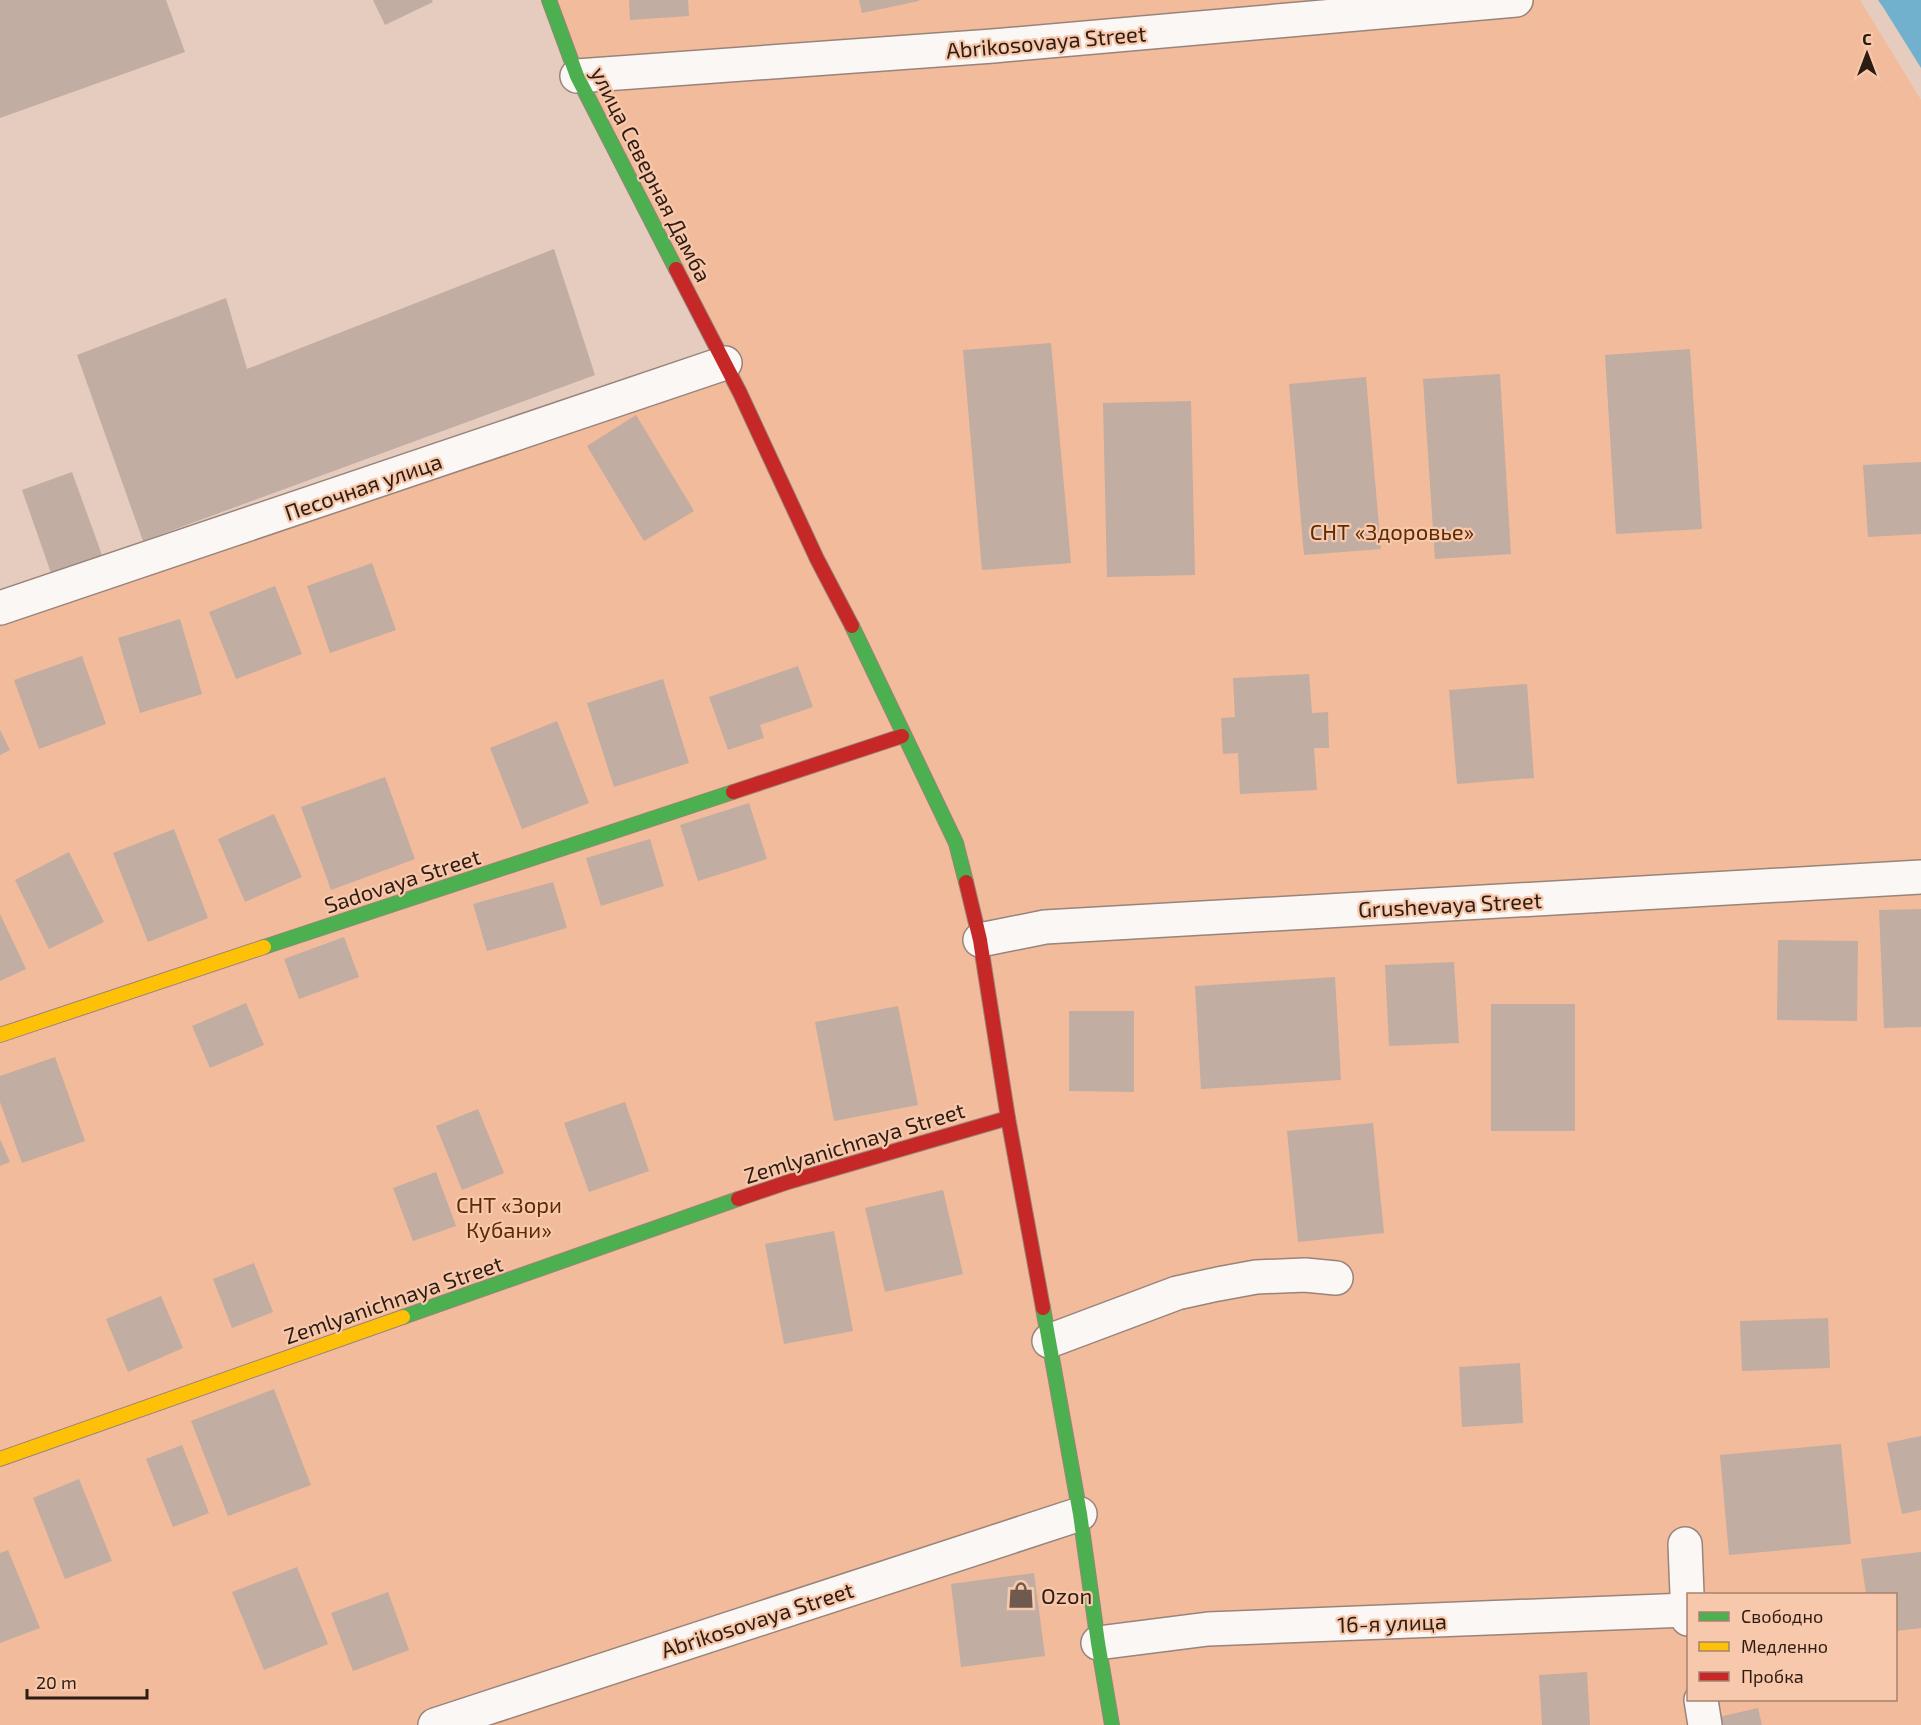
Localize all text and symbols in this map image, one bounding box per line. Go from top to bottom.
street label: Abrikosovaya Street [945,19,1147,63]
north arrow [1837,24,1897,84]
text: С [1862,29,1872,48]
street label: улица Северная Дамба [586,62,718,286]
street label: Песочная улица [281,447,445,526]
park label: СНТ «Здоровье» [1310,518,1474,544]
street label: Sadovaya Street [321,843,483,917]
street label: Grushevaya Street [1357,886,1543,922]
street label: Zemlyanichnaya Street [740,1096,968,1188]
park label: СНТ «Зори Кубани» [456,1191,562,1243]
street label: Zemlyanichnaya Street [280,1249,506,1349]
street label: Abrikosovaya Street [658,1576,856,1662]
shop icon: Ozon [1006,1580,1036,1610]
place label: Ozon [1041,1582,1092,1608]
legend [1687,1593,1897,1701]
text: Свободно [1741,1605,1823,1627]
street label: 16-я улица [1337,1607,1447,1638]
text: Медленно [1741,1635,1828,1657]
scale bar [27,1662,147,1700]
text: Пробка [1741,1665,1804,1687]
text: 20 m [36,1671,77,1693]

